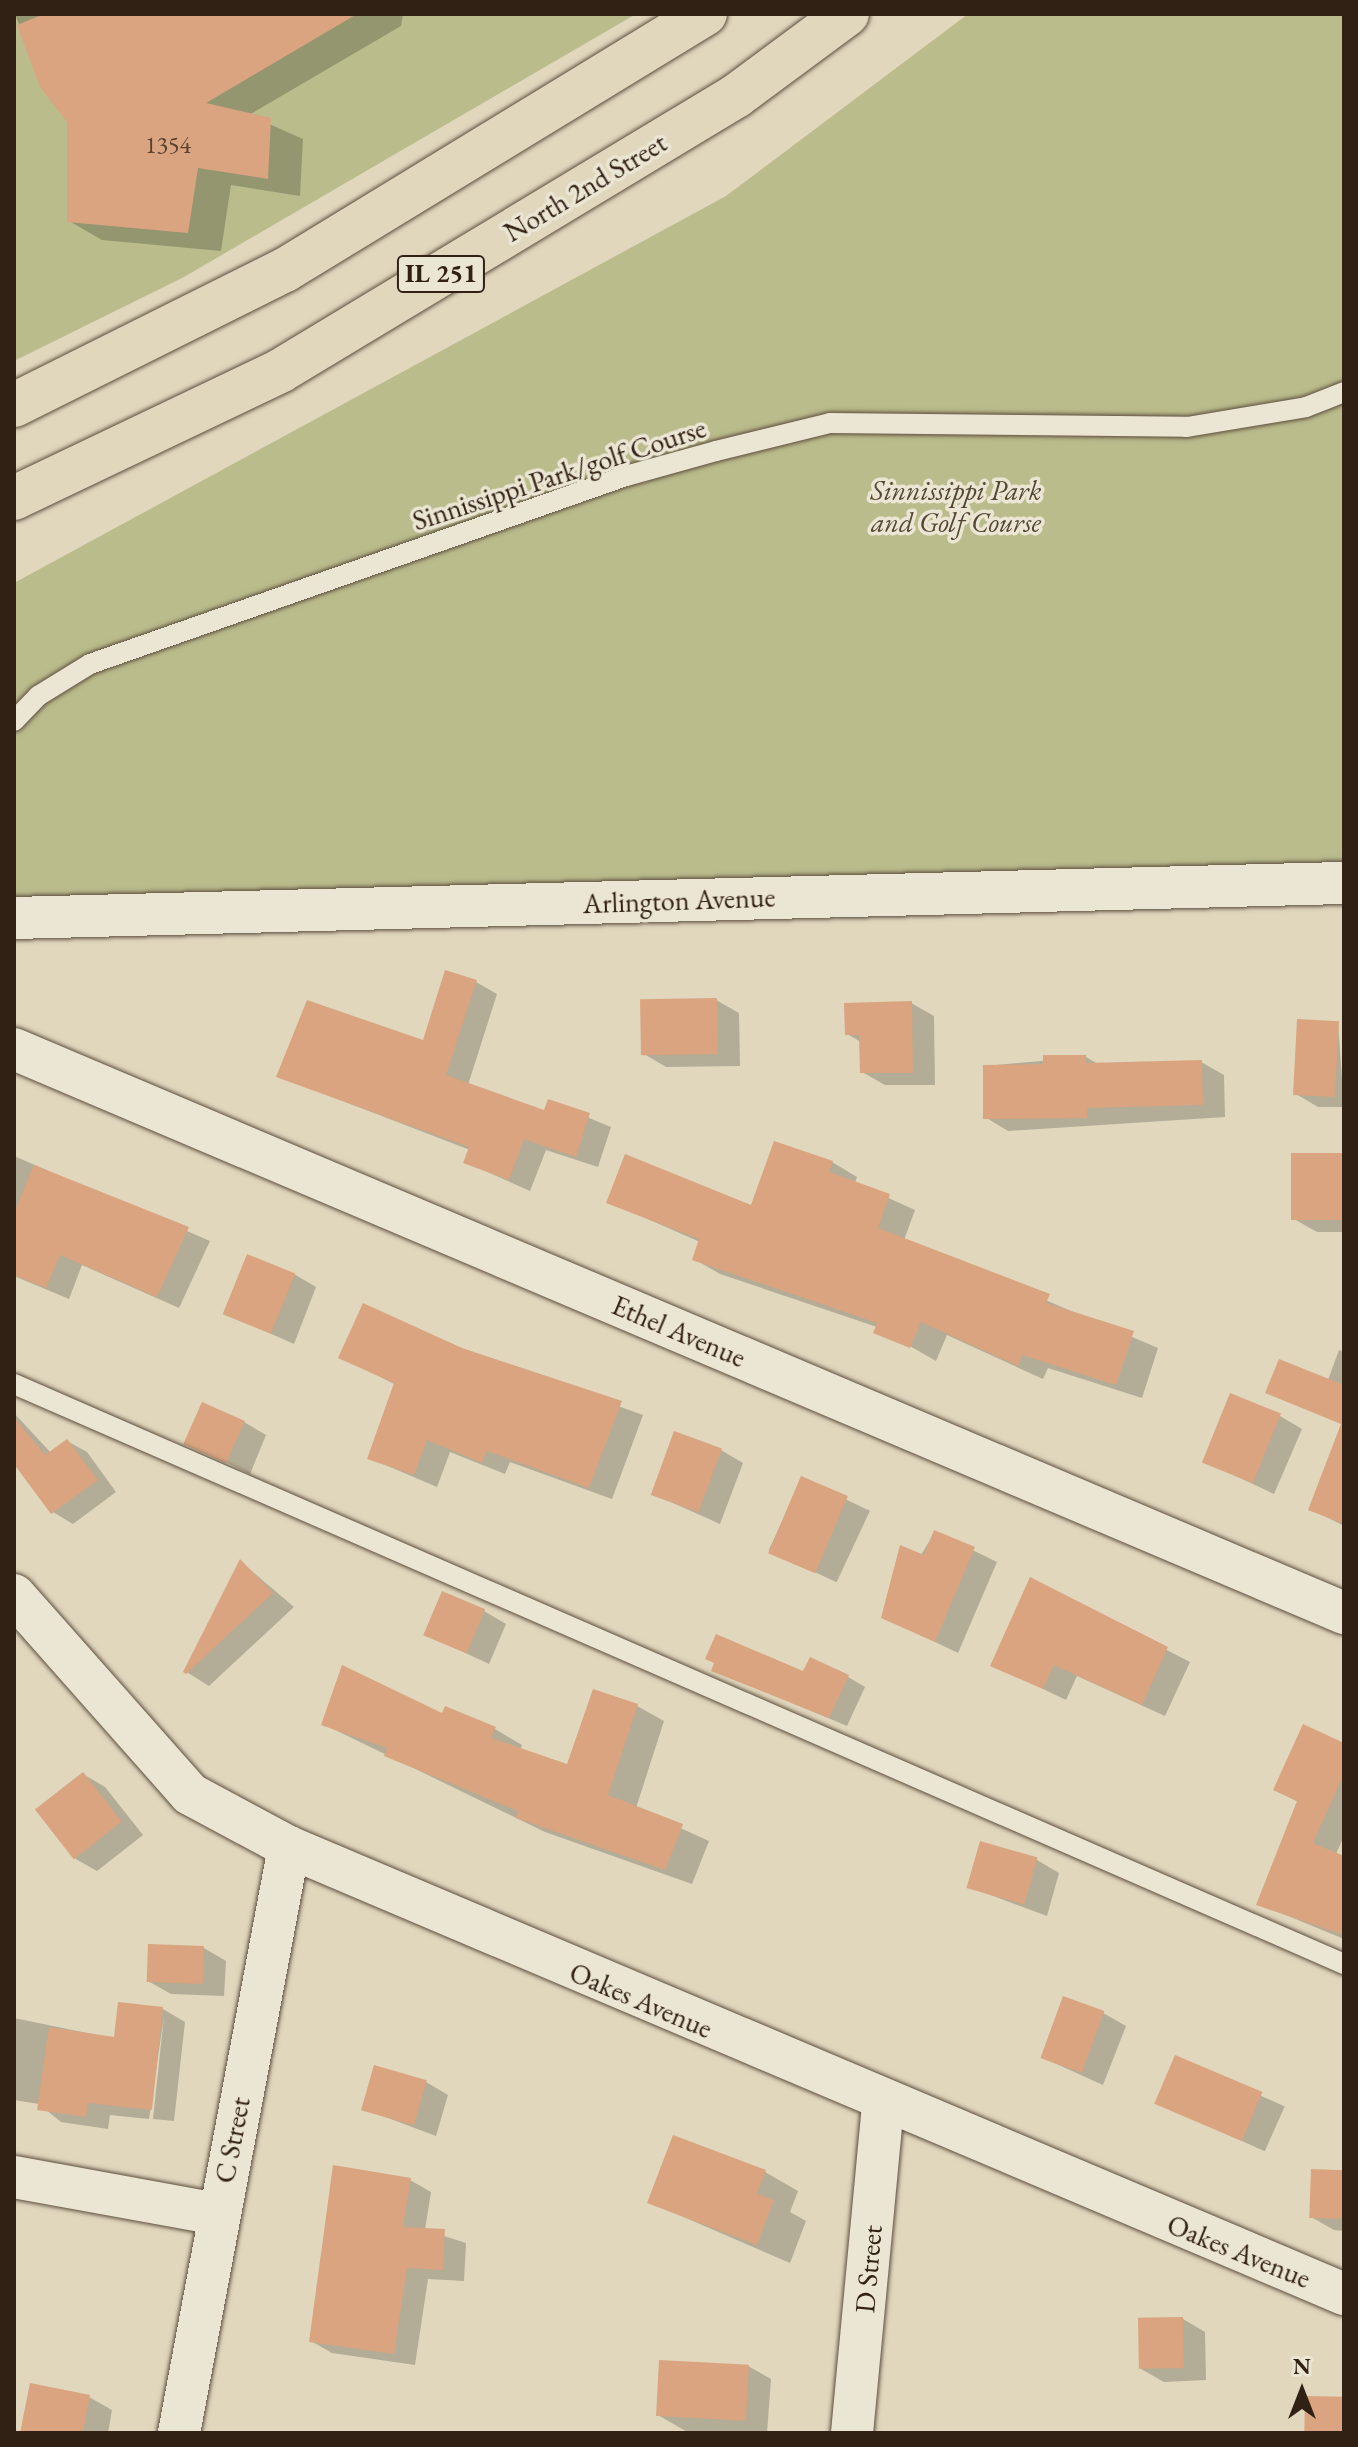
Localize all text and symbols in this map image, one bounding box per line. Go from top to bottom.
street label: North 2nd Street [498,125,672,249]
house number: 1354 [145,131,191,159]
road number: IL 251 [395,252,487,296]
street label: Sinnissippi Park/golf Course [408,411,710,537]
park label: Sinnissippi Park and Golf Course [871,473,1041,539]
street label: Arlington Avenue [582,880,776,920]
street label: Ethel Avenue [607,1288,751,1374]
street label: Oakes Avenue [565,1955,717,2045]
street label: C Street [207,2094,257,2186]
street label: Oakes Avenue [1162,2207,1316,2295]
street label: D Street [847,2224,889,2314]
north arrow [1262,2351,1342,2431]
text: N [1293,2352,1311,2381]

